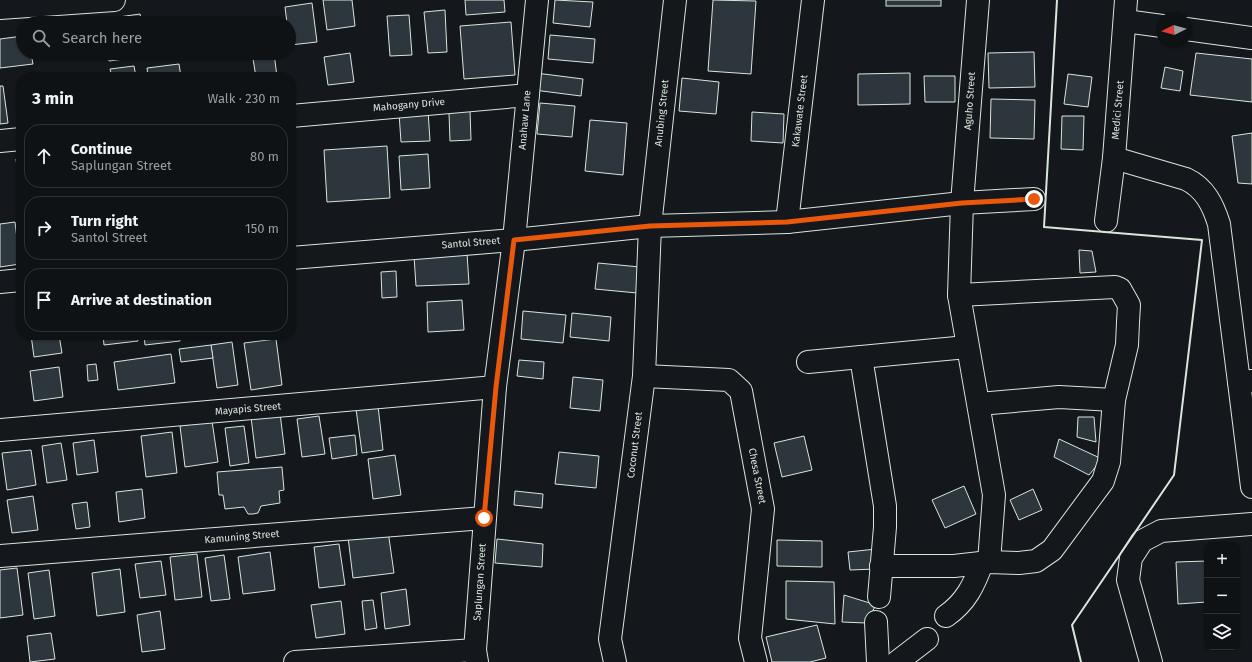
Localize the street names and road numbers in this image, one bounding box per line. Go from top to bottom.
street label: Aguho Street [962,71,978,130]
street label: Kakawate Street [790,74,810,148]
street label: Anubing Street [653,79,672,147]
street label: Medici Street [1109,80,1127,140]
street label: Anahaw Lane [516,90,534,150]
street label: Mahogany Drive [373,96,445,114]
street label: Santol Street [441,234,501,252]
street label: Mayapis Street [214,400,282,418]
street label: Coconut Street [625,411,645,479]
street label: Chesa Street [746,447,768,505]
street label: Kamuning Street [204,528,280,546]
street label: Saplungan Street [471,543,489,621]

